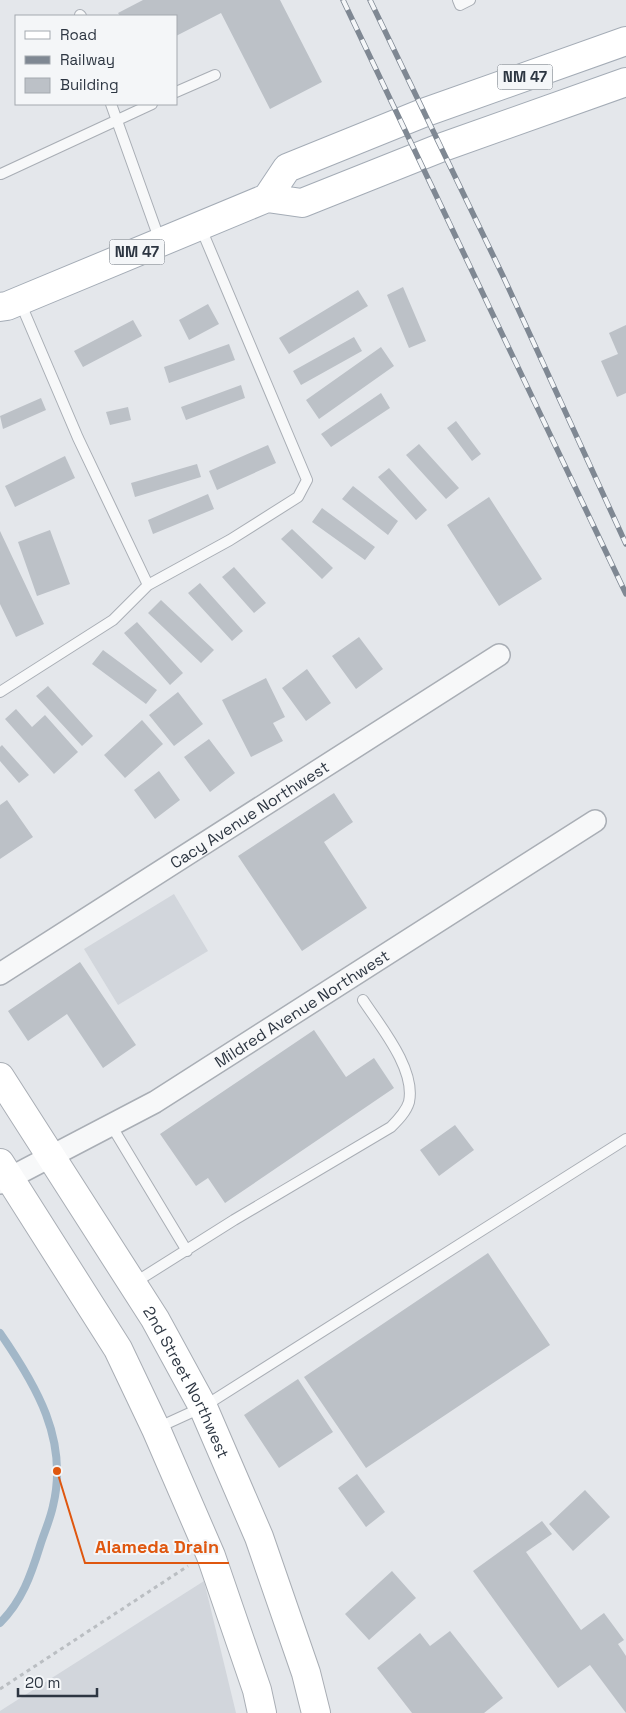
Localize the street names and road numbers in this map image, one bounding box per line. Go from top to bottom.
road number: NM 47 [498,64,552,90]
road number: NM 47 [110,240,164,264]
street label: Cacy Avenue Northwest [166,756,333,874]
street label: Mildred Avenue Northwest [211,945,393,1072]
street label: 2nd Street Northwest [138,1302,234,1461]

